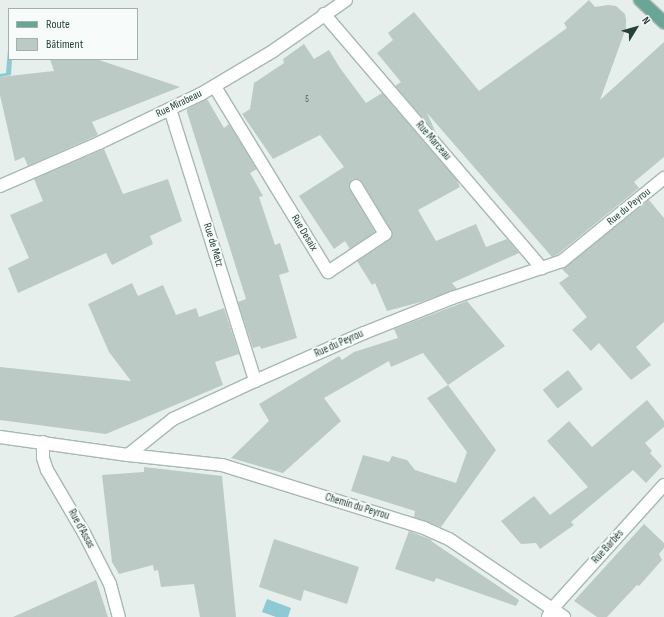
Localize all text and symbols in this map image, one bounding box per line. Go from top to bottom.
legend [8,8,138,60]
north arrow [616,8,656,48]
text: N [639,14,653,27]
text: Route [46,17,70,32]
text: Bâtiment [46,37,83,52]
street label: Rue Mirabeau [154,87,204,121]
house number: 5 [305,95,309,105]
street label: Rue Marceau [413,119,453,163]
street label: Rue du Peyrou [605,185,653,229]
street label: Rue Desaix [288,212,320,254]
street label: Rue de Metz [200,222,226,268]
street label: Rue du Peyrou [312,327,366,361]
street label: Chemin du Peyrou [323,491,391,523]
street label: Rue d'Assas [65,507,97,551]
street label: Rue Barbès [589,527,627,567]

